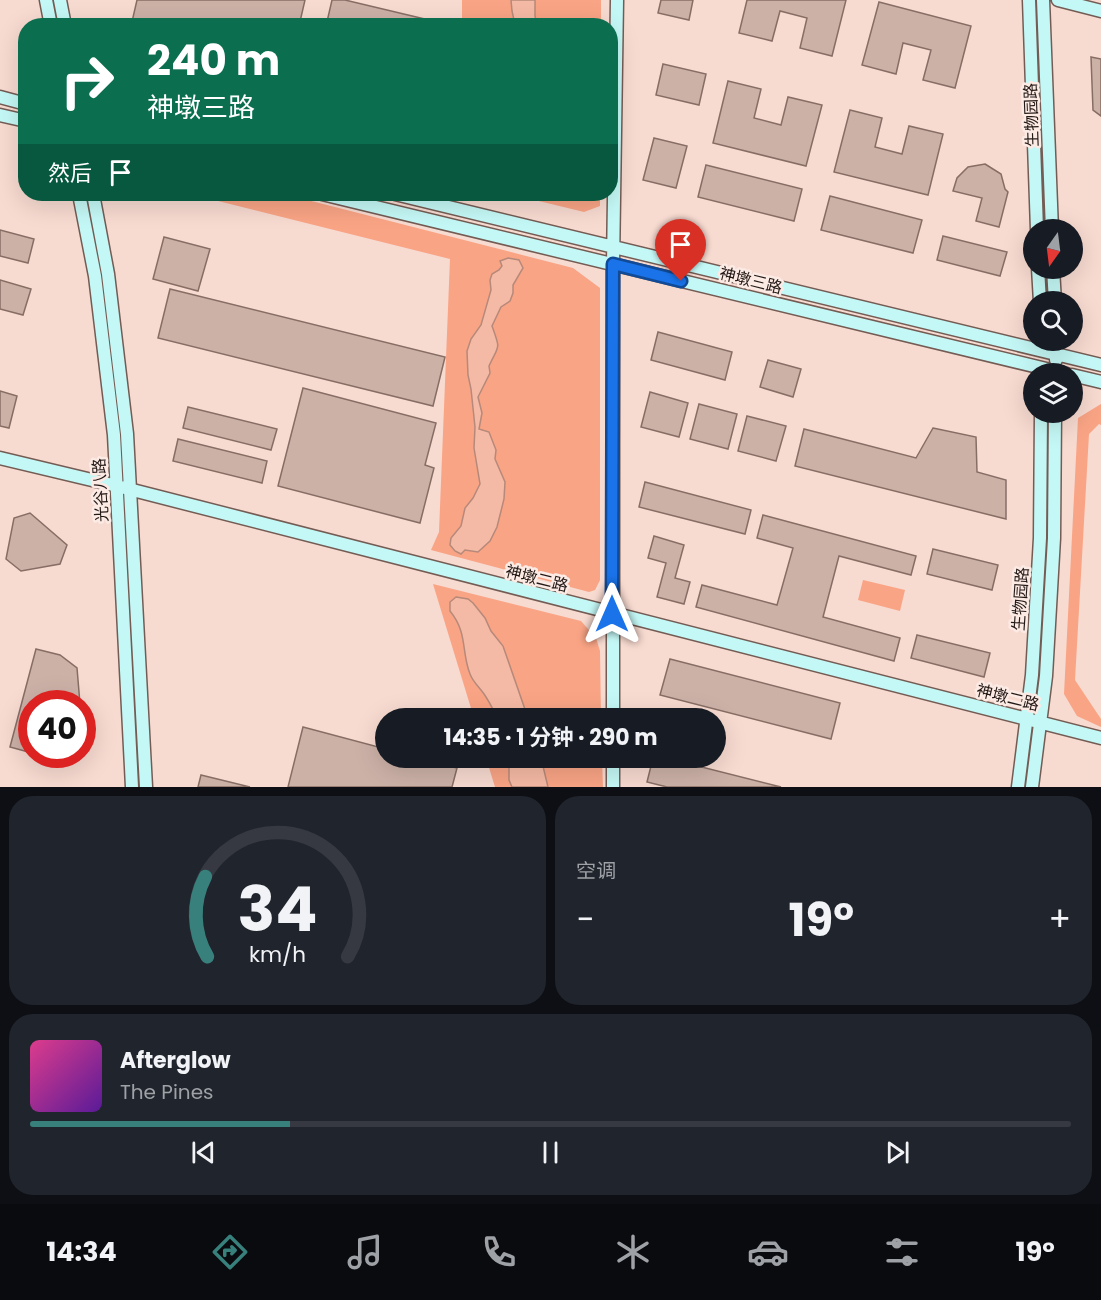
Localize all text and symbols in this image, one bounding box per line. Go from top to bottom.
text: 240 m [147,31,280,90]
icon: right [48,42,126,120]
street label: 生物园路 [1019,83,1044,147]
text: 神墩三路 [147,89,255,126]
icon: arrive [104,156,137,189]
text: 然后 [48,158,92,189]
pin [655,219,706,281]
north arrow [1023,219,1083,279]
map controls [1023,219,1083,423]
icon: arrive [664,228,697,261]
street label: 神墩三路 [717,262,785,299]
button: search [1023,291,1083,351]
button: layers [1023,363,1083,423]
street label: 光谷八路 [87,457,114,523]
street label: 神墩二路 [503,560,571,597]
street label: 生物园路 [1007,566,1034,632]
position arrow [580,582,644,646]
street label: 神墩二路 [974,679,1042,716]
speed limit sign: 40 [18,690,96,768]
text: 14:35 · 1 分钟 · 290 m [443,722,658,753]
text: 空调 [576,857,616,885]
text: 34 [237,865,317,953]
text: 19° [789,889,854,952]
text: − [576,896,594,943]
text: + [1048,896,1071,943]
text: km/h [249,940,306,971]
text: Afterglow [120,1045,231,1076]
text: The Pines [120,1078,214,1106]
icon: previous [187,1136,220,1169]
icon: pause [534,1136,567,1169]
icon: next [881,1136,914,1169]
icon: directions [209,1231,251,1273]
icon: music [344,1231,386,1273]
icon: phone [478,1231,520,1273]
icon: climate [612,1231,654,1273]
icon: car [747,1231,789,1273]
icon: filters [881,1231,923,1273]
text: 14:34 [46,1233,117,1270]
text: 19° [1016,1233,1055,1270]

